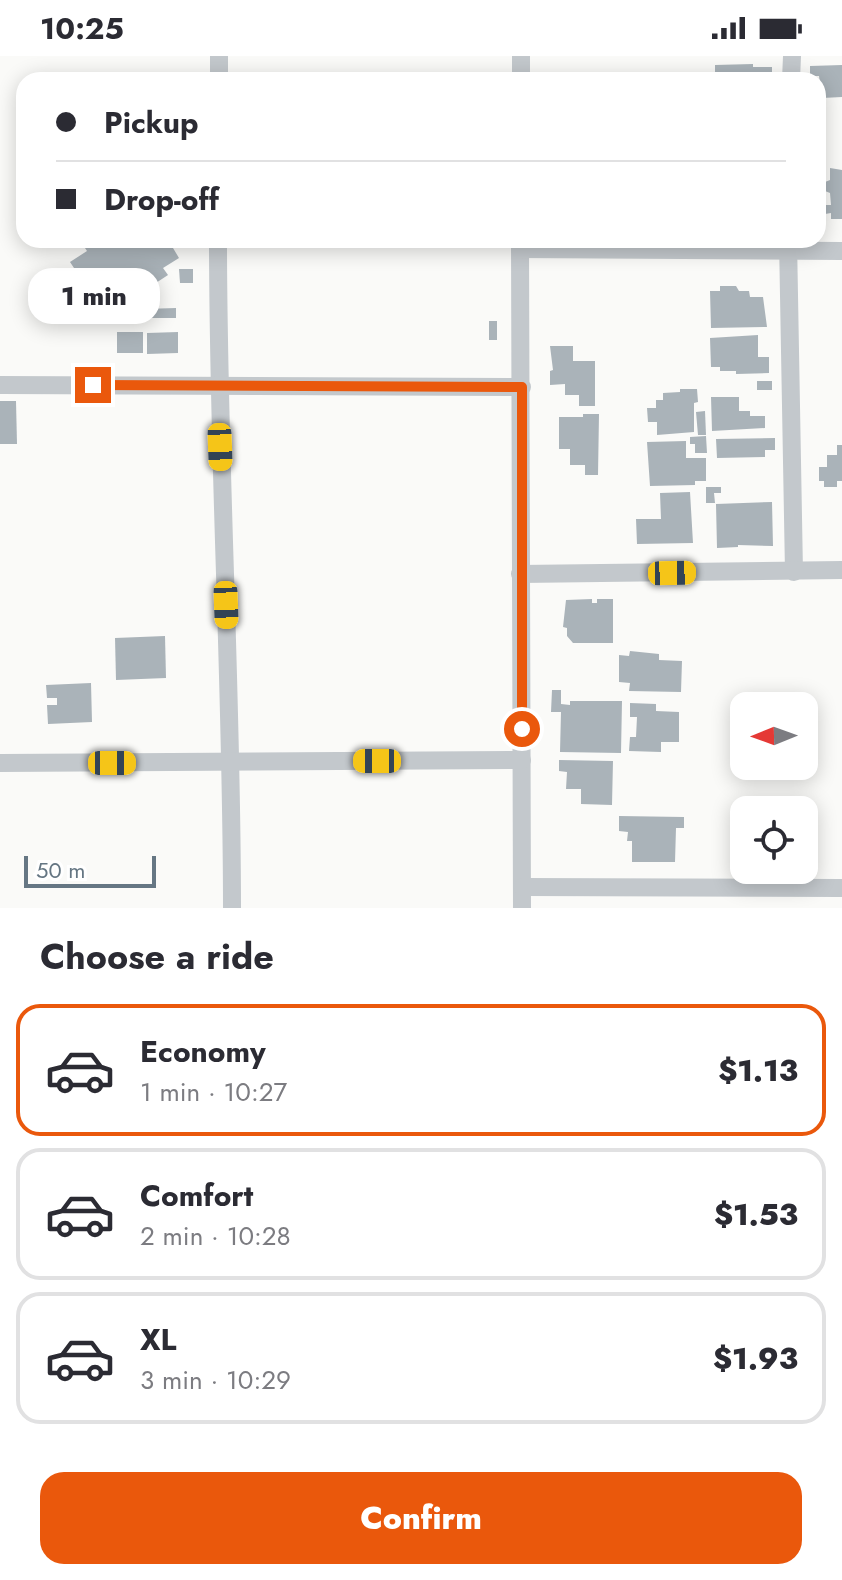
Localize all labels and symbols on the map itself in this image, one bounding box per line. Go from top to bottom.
callout: 1 min [27,269,159,325]
route end [75,367,111,403]
car [207,423,233,471]
car [648,561,696,585]
car [213,581,239,629]
north arrow [730,692,818,780]
route start [504,711,540,747]
car [353,749,401,773]
car [88,751,136,775]
scale bar [24,852,156,888]

